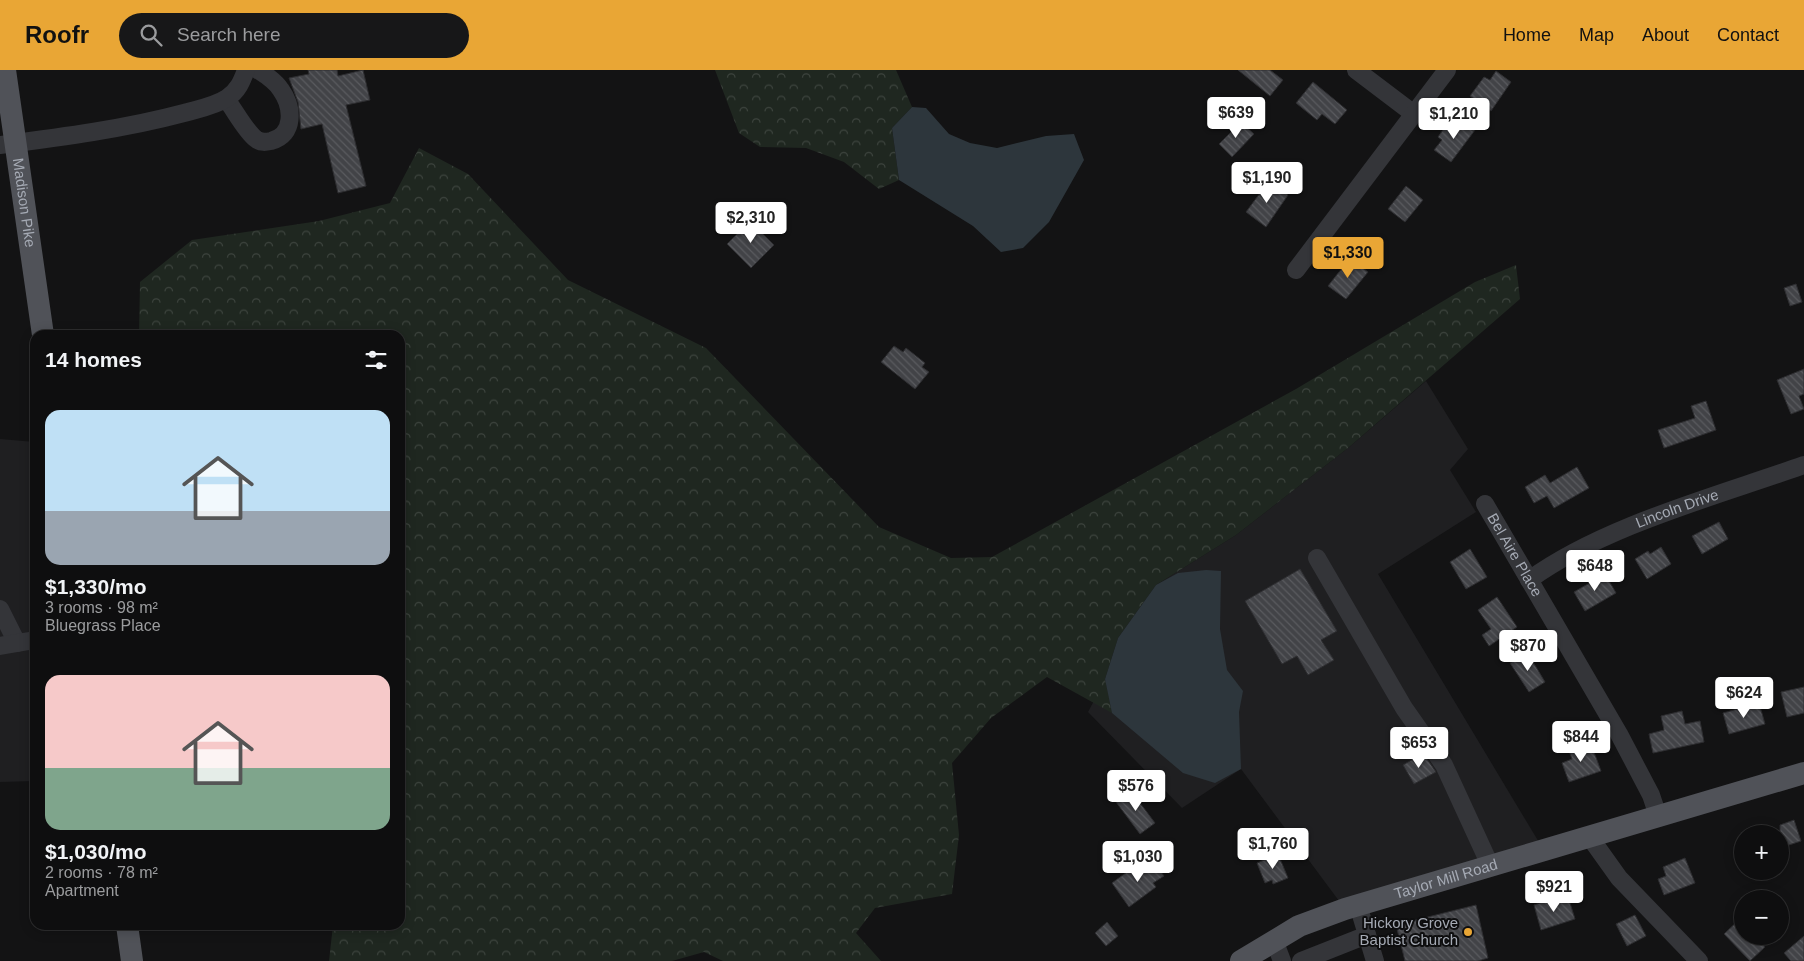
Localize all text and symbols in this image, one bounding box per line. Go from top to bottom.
search box [119,13,469,58]
text: Roofr [25,21,89,48]
icon: search [137,21,165,49]
text: Search here [177,24,281,45]
text: Home [1503,25,1551,45]
text: Map [1579,25,1614,45]
text: About [1642,25,1689,45]
text: Contact [1717,25,1779,45]
pin: $639 [1206,97,1266,139]
pin: $1,210 [1413,98,1495,140]
text: $639 [1218,104,1254,121]
text: $1,210 [1430,105,1478,122]
street label: Madison Pike [10,157,39,248]
pin: $1,190 [1226,162,1308,204]
text: $1,190 [1243,169,1291,186]
pin: $2,310 [710,202,792,244]
text: $2,310 [727,209,775,226]
pin: $1,330 [1307,236,1389,279]
text: $1,330 [1324,244,1372,261]
icon: filters [362,346,390,374]
text: 14 homes [45,348,142,371]
icon: home [173,443,263,533]
street label: Lincoln Drive [1633,485,1721,531]
street label: Bel Aire Place [1484,510,1546,599]
pin: $648 [1565,550,1625,592]
text: $648 [1577,557,1613,574]
text: $1,330/mo [45,575,147,598]
text: 3 rooms · 98 m² [45,599,158,616]
text: Bluegrass Place [45,617,161,634]
pin: $870 [1498,630,1558,672]
text: $870 [1510,637,1546,654]
pin: $624 [1714,676,1774,719]
text: $624 [1726,684,1762,701]
icon: home [173,708,263,798]
pin: $844 [1551,720,1611,763]
pin: $653 [1389,726,1449,769]
text: $844 [1563,728,1599,745]
text: $653 [1401,734,1437,751]
pin: $576 [1106,770,1166,812]
text: $576 [1118,777,1154,794]
map controls [1734,825,1789,945]
button: + [1734,825,1789,880]
pin: $1,760 [1232,828,1314,870]
text: $1,760 [1249,835,1297,852]
text: $1,030/mo [45,840,147,863]
pin: $1,030 [1097,840,1179,883]
text: $1,030 [1114,848,1162,865]
street label: Taylor Mill Road [1392,855,1499,902]
text: 2 rooms · 78 m² [45,864,158,881]
pin: $921 [1524,870,1584,913]
text: $921 [1536,878,1572,895]
text: Apartment [45,882,119,899]
button: − [1734,890,1789,945]
place label: Hickory Grove Baptist Church [1360,914,1458,948]
marker: Hickory Grove Baptist Church [1462,926,1474,938]

